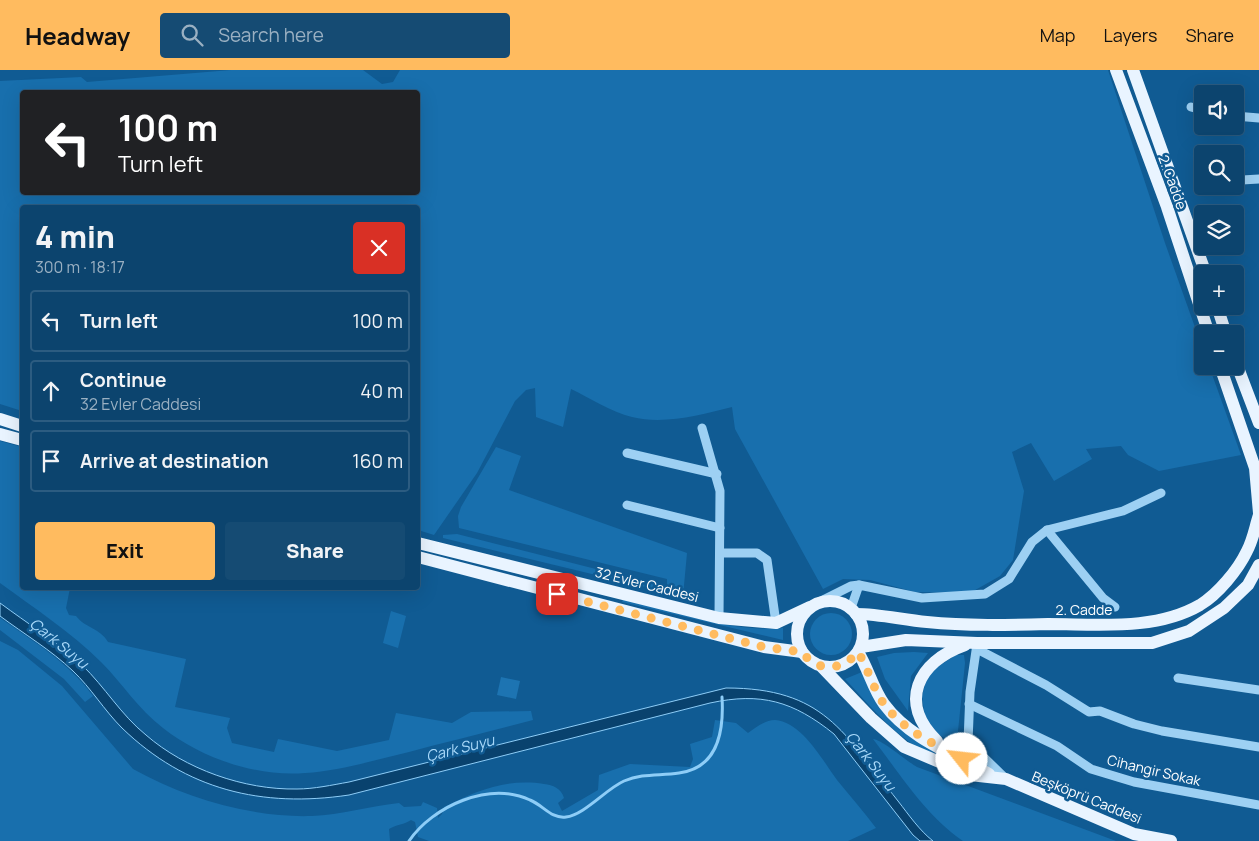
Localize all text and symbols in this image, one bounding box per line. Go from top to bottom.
search box [160,13,510,58]
text: Headway [25,19,130,52]
icon: search [178,21,206,49]
text: Search here [218,22,324,48]
text: Map [1040,23,1075,47]
text: Layers [1103,23,1157,47]
text: Share [1185,23,1234,47]
map controls [1194,85,1244,375]
button: sound [1194,85,1244,135]
text: 100 m [118,104,218,152]
icon: left [35,110,100,175]
button: search [1194,145,1244,195]
text: Turn left [118,149,203,179]
street label: 2. Cadde [1154,152,1192,212]
button: layers [1194,205,1244,255]
text: 4 min [35,216,115,257]
button: close [353,222,405,274]
text: 300 m · 18:17 [35,256,125,278]
button: + [1194,265,1244,315]
icon: left [37,307,65,335]
text: Turn left [80,308,158,334]
text: 100 m [352,308,403,334]
button: − [1194,325,1244,375]
text: Continue [80,367,166,393]
icon: ahead [37,377,65,405]
text: 40 m [360,378,403,404]
text: 32 Evler Caddesi [80,393,201,415]
icon: arrive [37,447,65,475]
text: Arrive at destination [80,448,269,474]
text: 160 m [352,448,403,474]
button: Exit [35,522,215,580]
button: Share [225,522,405,580]
street label: 32 Evler Caddesi [593,562,701,606]
pin [536,573,578,615]
icon: arrive [543,580,571,608]
street label: 2. Cadde [1056,600,1112,619]
water label: Çark Suyu [25,613,94,674]
water label: Çark Suyu [841,727,901,796]
water label: Çark Suyu [424,729,497,767]
position arrow [935,732,987,784]
street label: Cihangir Sokak [1105,750,1204,790]
street label: Beşköprü Caddesi [1029,766,1145,828]

